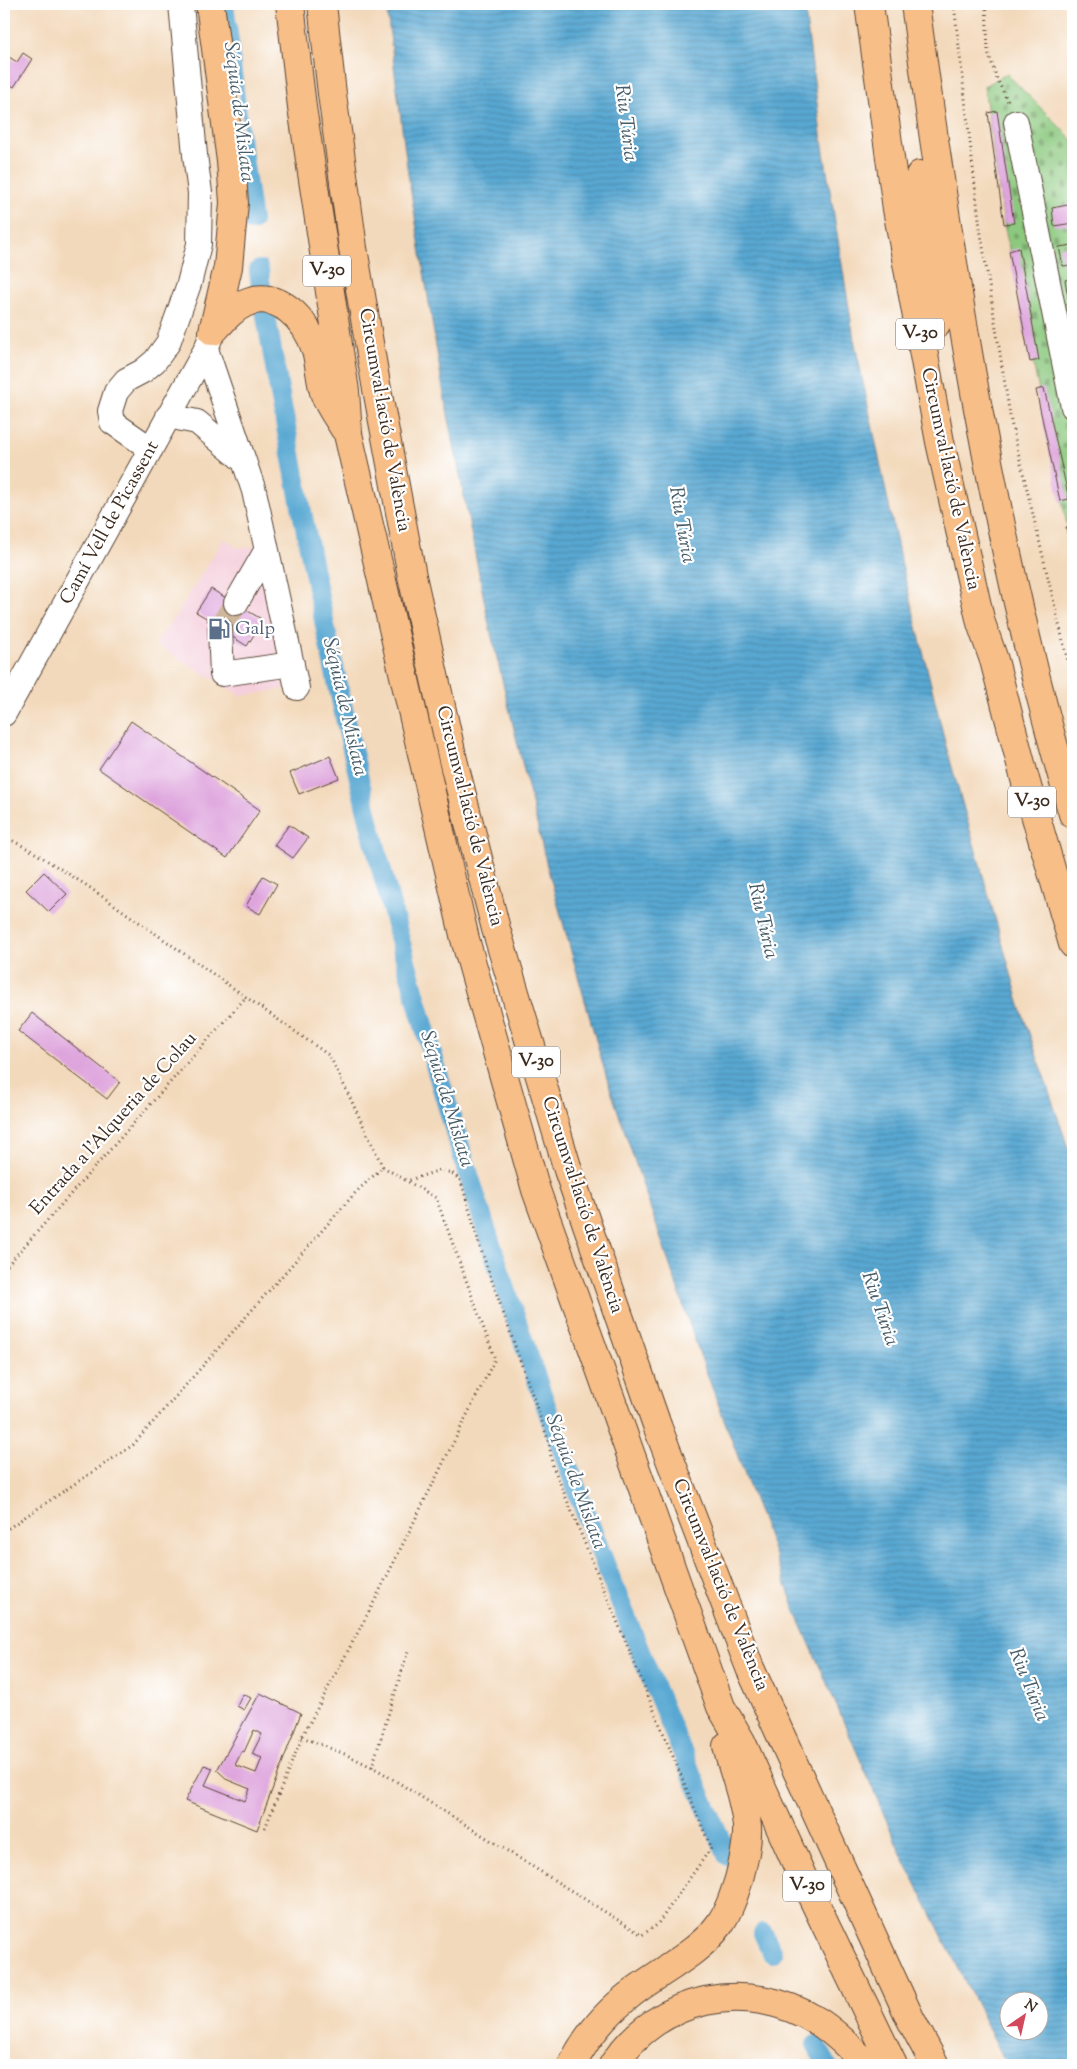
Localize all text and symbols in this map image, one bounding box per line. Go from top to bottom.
water label: Séquia de Mislata [215,40,261,184]
water label: Riu Túria [606,83,644,163]
road number: V-30 [303,256,351,286]
street label: Circumval·lació de València [351,306,417,534]
road number: V-30 [896,318,944,349]
street label: Circumval·lació de València [913,365,987,593]
street label: Camí Vell de Picassent [54,436,167,610]
water label: Riu Túria [660,485,702,565]
fuel station icon: Galp [206,616,232,642]
place label: Galp [235,616,275,643]
water label: Séquia de Mislata [314,635,374,779]
street label: Circumval·lació de València [428,703,510,929]
road number: V-30 [1008,786,1056,818]
water label: Riu Túria [739,880,785,962]
street label: Entrada a l'Alqueria de Colau [24,1026,204,1222]
water label: Séquia de Mislata [411,1027,481,1171]
road number: V-30 [512,1046,560,1078]
street label: Circumval·lació de València [534,1093,630,1317]
water label: Riu Túria [853,1268,905,1350]
water label: Séquia de Mislata [537,1411,613,1553]
street label: Circumval·lació de València [665,1475,775,1695]
water label: Riu Túria [1000,1644,1056,1726]
road number: V-30 [783,1870,831,1902]
north arrow [1000,1992,1050,2042]
text: N [1020,1995,1040,2018]

